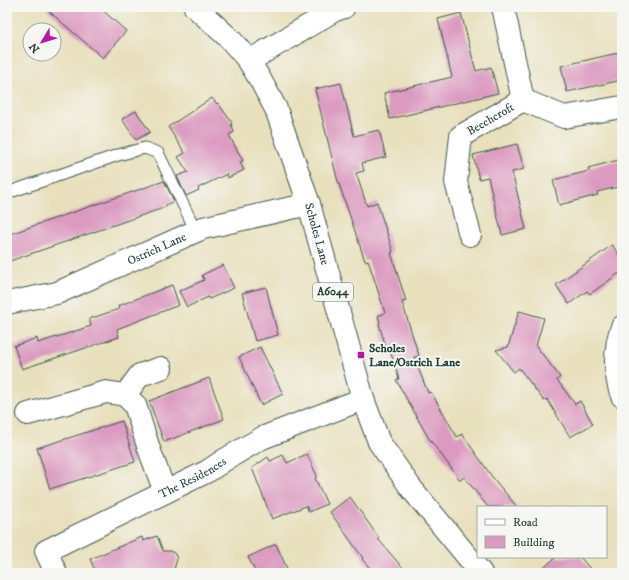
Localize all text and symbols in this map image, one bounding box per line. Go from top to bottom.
north arrow [22,22,62,62]
text: N [27,40,43,55]
street label: Beechcroft [464,99,517,139]
street label: Scholes Lane [302,201,333,266]
street label: Ostrich Lane [125,229,188,268]
road number: A6044 [313,283,353,301]
place label: Scholes Lane/Ostrich Lane [369,341,460,370]
marker: Scholes Lane/Ostrich Lane [356,350,366,360]
street label: The Residences [156,454,229,502]
legend [477,506,607,558]
text: Road [513,515,538,530]
text: Building [513,535,554,550]

